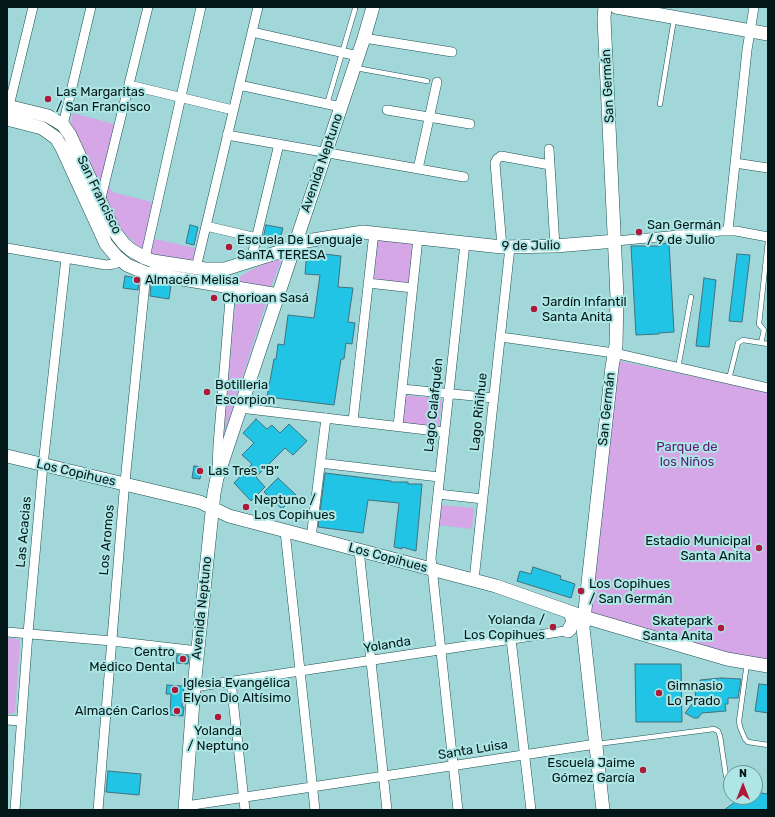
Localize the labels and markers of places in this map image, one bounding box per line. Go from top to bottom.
place label: Las Margaritas / San Francisco [56,84,151,115]
marker: Las Margaritas / San Francisco [43,94,53,104]
place label: San Germán / 9 de Julio [647,217,721,248]
marker: San Germán / 9 de Julio [634,227,644,237]
place label: Escuela De Lenguaje SanTA TERESA [237,232,363,263]
marker: Escuela De Lenguaje SanTA TERESA [224,242,234,252]
place label: Almacén Melisa [145,272,239,288]
marker: Almacén Melisa [132,275,142,285]
place label: Chorioan Sasá [222,290,309,306]
marker: Chorioan Sasá [209,293,219,303]
place label: Jardín Infantil Santa Anita [542,294,627,325]
marker: Jardín Infantil Santa Anita [529,304,539,314]
place label: Botilleria Escorpion [215,377,275,408]
marker: Botilleria Escorpion [202,387,212,397]
place label: Las Tres "B" [208,463,279,479]
marker: Las Tres "B" [195,466,205,476]
place label: Neptuno / Los Copihues [254,492,335,523]
marker: Neptuno / Los Copihues [241,502,251,512]
place label: Estadio Municipal Santa Anita [645,533,751,564]
marker: Estadio Municipal Santa Anita [754,543,764,553]
place label: Los Copihues / San Germán [589,576,672,607]
marker: Los Copihues / San Germán [576,586,586,596]
place label: Yolanda / Los Copihues [464,612,545,643]
place label: Skatepark Santa Anita [643,613,713,644]
marker: Yolanda / Los Copihues [548,622,558,632]
marker: Skatepark Santa Anita [716,623,726,633]
place label: Centro Médico Dental [89,644,175,675]
marker: Centro Médico Dental [178,654,188,664]
place label: Iglesia Evangélica Elyon Dio Altísimo [183,675,291,706]
place label: Gimnasio Lo Prado [667,678,723,709]
marker: Iglesia Evangélica Elyon Dio Altísimo [170,685,180,695]
marker: Gimnasio Lo Prado [654,688,664,698]
place label: Almacén Carlos [75,703,169,719]
marker: Almacén Carlos [172,706,182,716]
marker: Yolanda / Neptuno [213,712,223,722]
place label: Yolanda / Neptuno [187,723,249,754]
place label: Escuela Jaime Gómez García [547,755,635,786]
marker: Escuela Jaime Gómez García [638,765,648,775]

